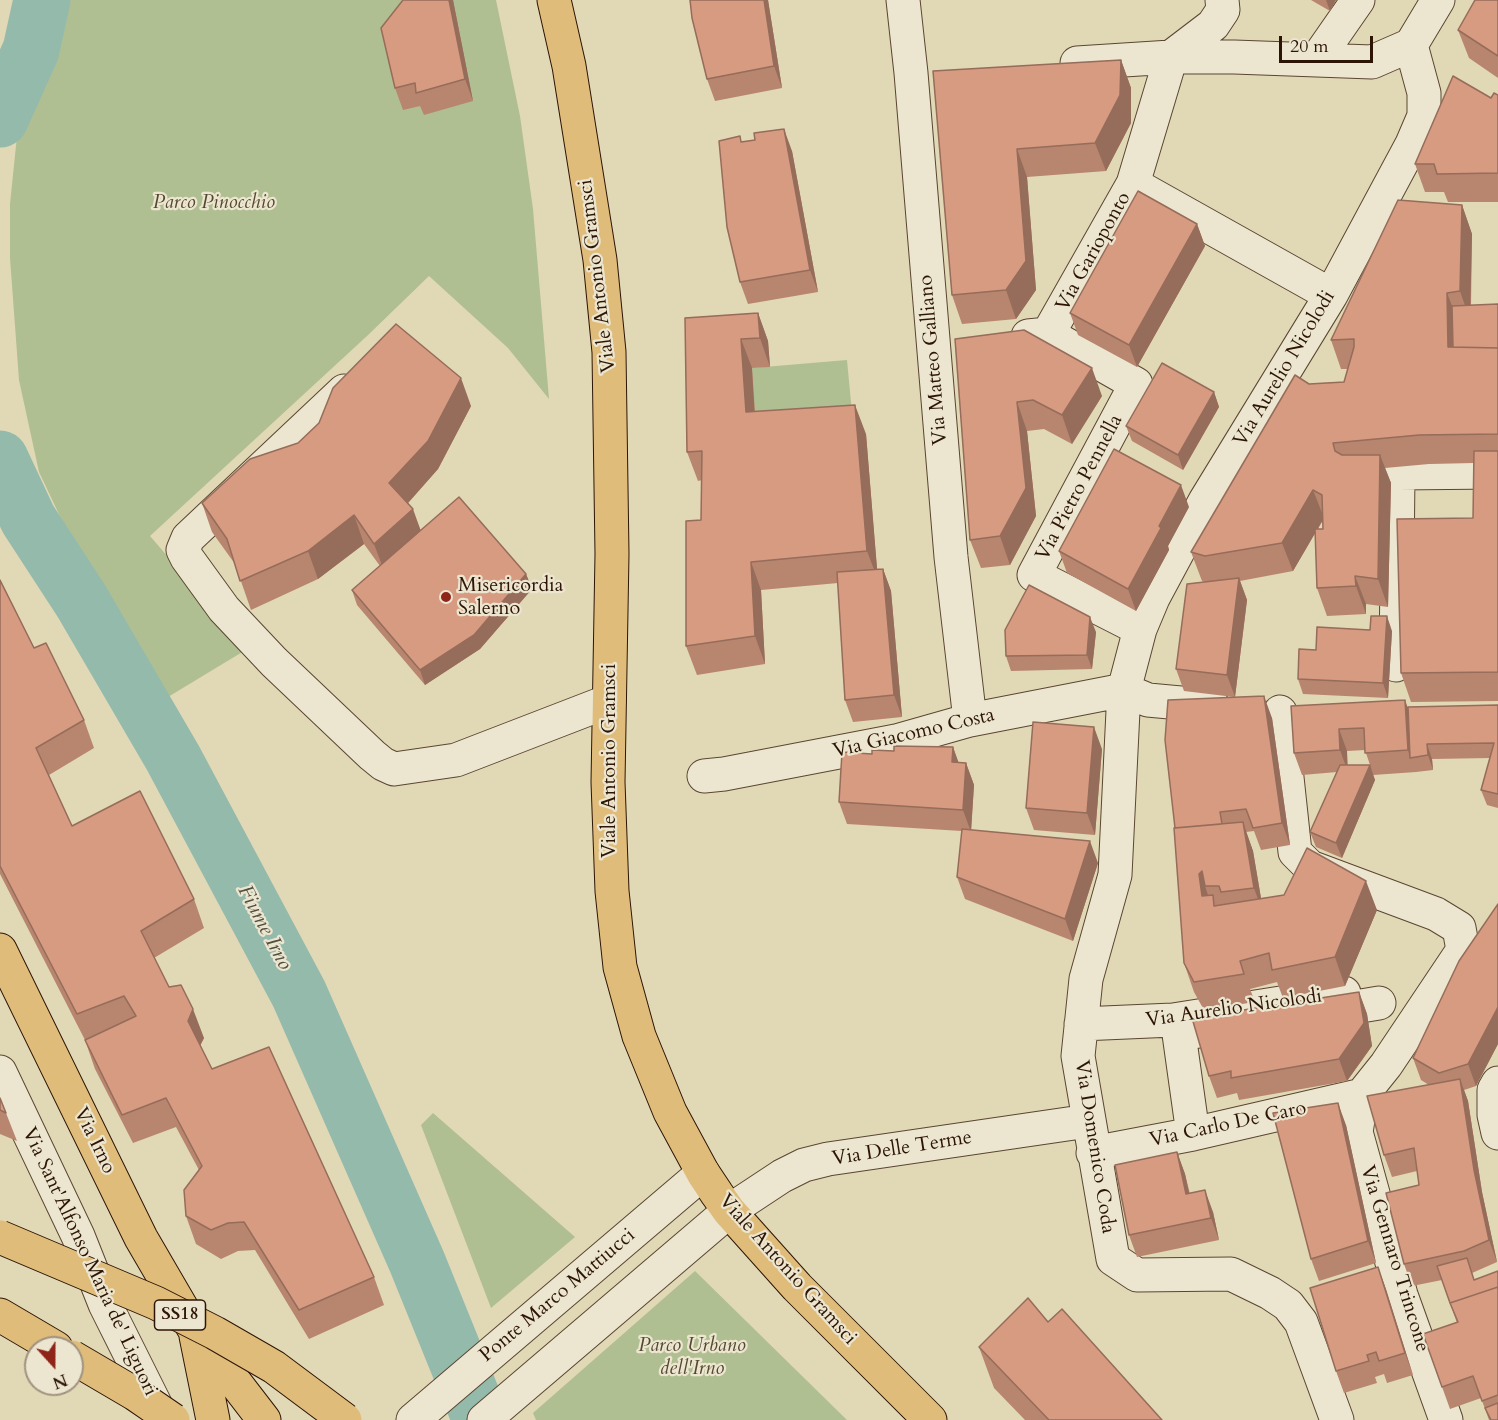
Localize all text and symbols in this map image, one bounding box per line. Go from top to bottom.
scale bar [1282,24,1376,62]
text: 20 m [1290,34,1329,59]
street label: Viale Antonio Gramsci [574,178,622,374]
street label: Via Garioponto [1051,188,1137,316]
park label: Parco Pinocchio [153,191,275,215]
street label: Via Matteo Galliano [915,274,953,446]
street label: Via Aurelio Nicolodi [1229,287,1341,451]
street label: Via Pietro Pennella [1031,411,1129,565]
place label: Misericordia Salerno [458,574,563,621]
marker: Misericordia Salerno [439,590,453,604]
street label: Viale Antonio Gramsci [598,664,622,858]
street label: Via Giacomo Costa [831,704,997,764]
water label: Fiume Irno [231,881,297,975]
street label: Via Aurelio Nicolodi [1144,985,1324,1033]
street label: Via Domenico Coda [1068,1059,1120,1235]
street label: Via Carlo De Caro [1147,1097,1309,1153]
street label: Via Irno [68,1104,120,1178]
street label: Via Sant'Alfonso Maria de' Liguori [16,1124,162,1400]
street label: Via Delle Terme [830,1126,974,1172]
street label: Via Gennaro Trincone [1354,1163,1434,1355]
street label: Viale Antonio Gramsci [713,1190,861,1350]
street label: Ponte Marco Mattiucci [475,1224,641,1368]
road number: SS18 [154,1300,206,1330]
park label: Parco Urbano dell'Irno [638,1334,746,1381]
north arrow [24,1336,84,1396]
text: N [49,1368,70,1394]

